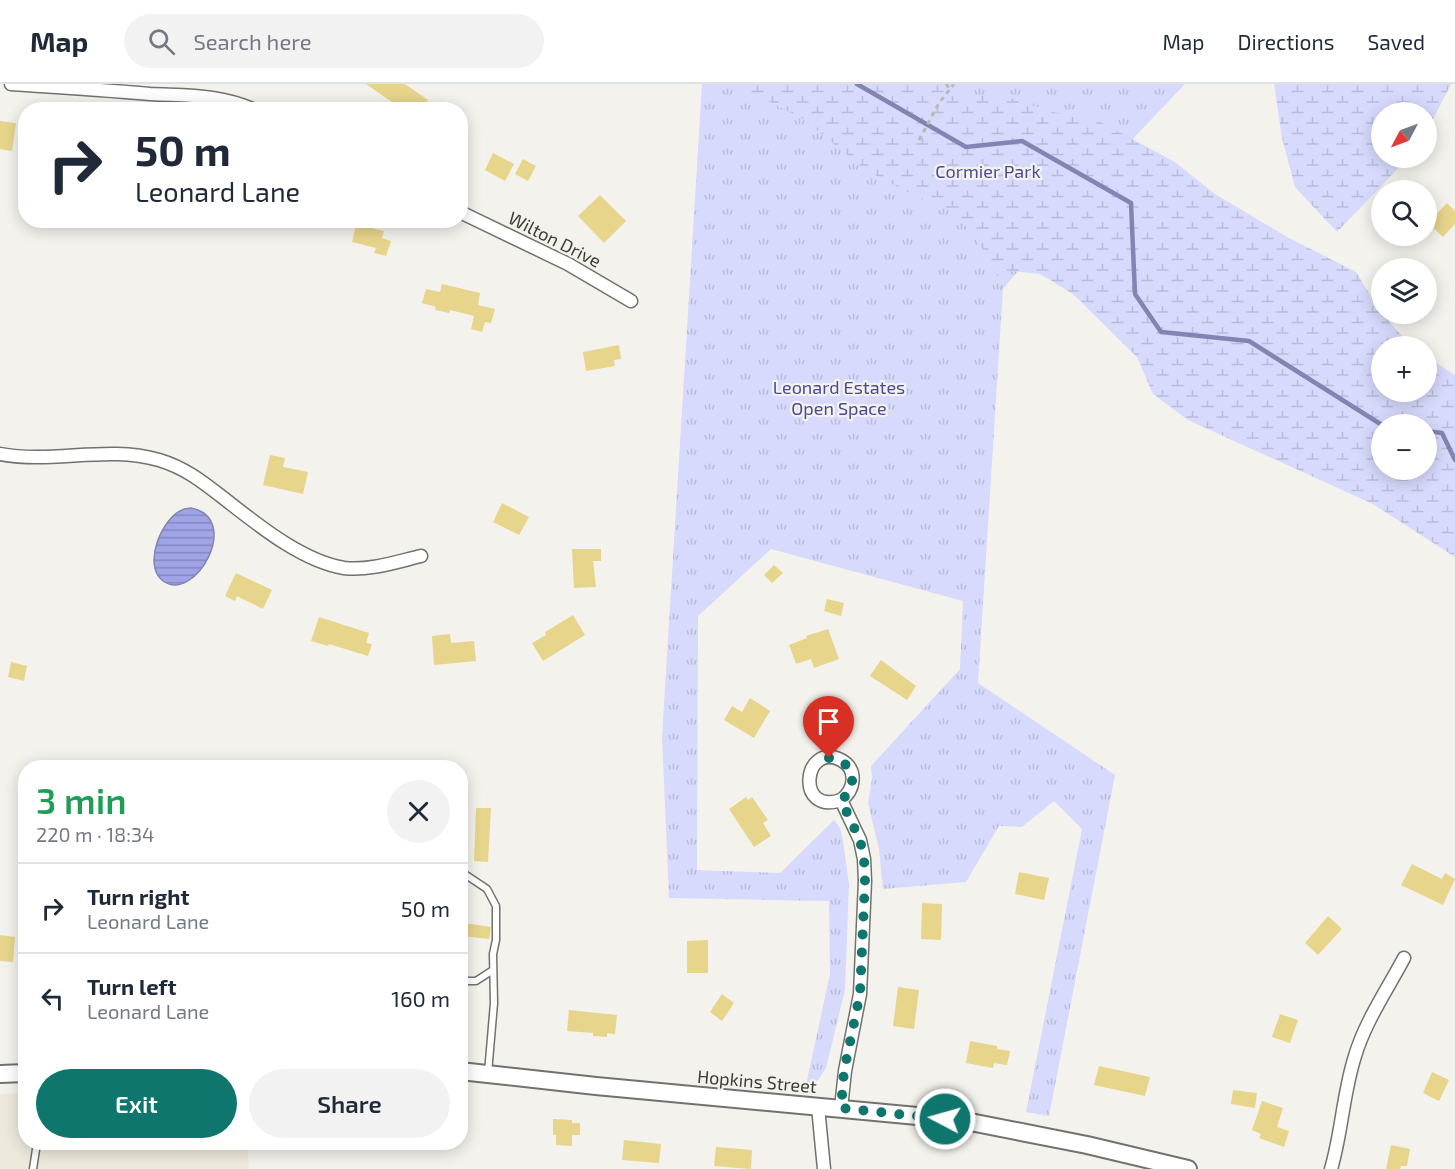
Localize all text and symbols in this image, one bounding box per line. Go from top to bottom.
search box [124,14,544,68]
text: Map [30,24,88,58]
icon: search [145,25,178,58]
text: Search here [193,28,312,54]
text: Map [1162,29,1205,54]
text: Directions [1238,29,1334,54]
text: Saved [1367,29,1425,54]
north arrow [1371,102,1437,168]
map controls [1371,102,1437,480]
text: 50 m [135,124,231,174]
icon: right [36,126,114,204]
park label: Cormier Park [935,160,1041,182]
text: Leonard Lane [135,175,300,207]
button: search [1371,180,1437,246]
street label: Wilton Drive [505,206,605,272]
button: layers [1371,258,1437,324]
button: + [1371,336,1437,402]
park label: Leonard Estates Open Space [773,376,905,419]
button: − [1371,414,1437,480]
pin [803,696,854,758]
icon: arrive [812,705,845,738]
text: 3 min [36,778,127,821]
button: close [387,780,450,843]
text: 220 m · 18:34 [36,822,154,846]
text: Turn right [87,883,189,909]
icon: right [36,892,69,925]
text: 50 m [401,895,450,921]
text: Leonard Lane [87,909,209,933]
text: Turn left [87,973,176,999]
icon: left [36,982,69,1015]
text: 160 m [391,985,450,1011]
text: Leonard Lane [87,999,209,1023]
street label: Hopkins Street [696,1065,818,1097]
button: Exit [36,1069,237,1138]
button: Share [249,1069,450,1138]
position arrow [913,1087,977,1151]

